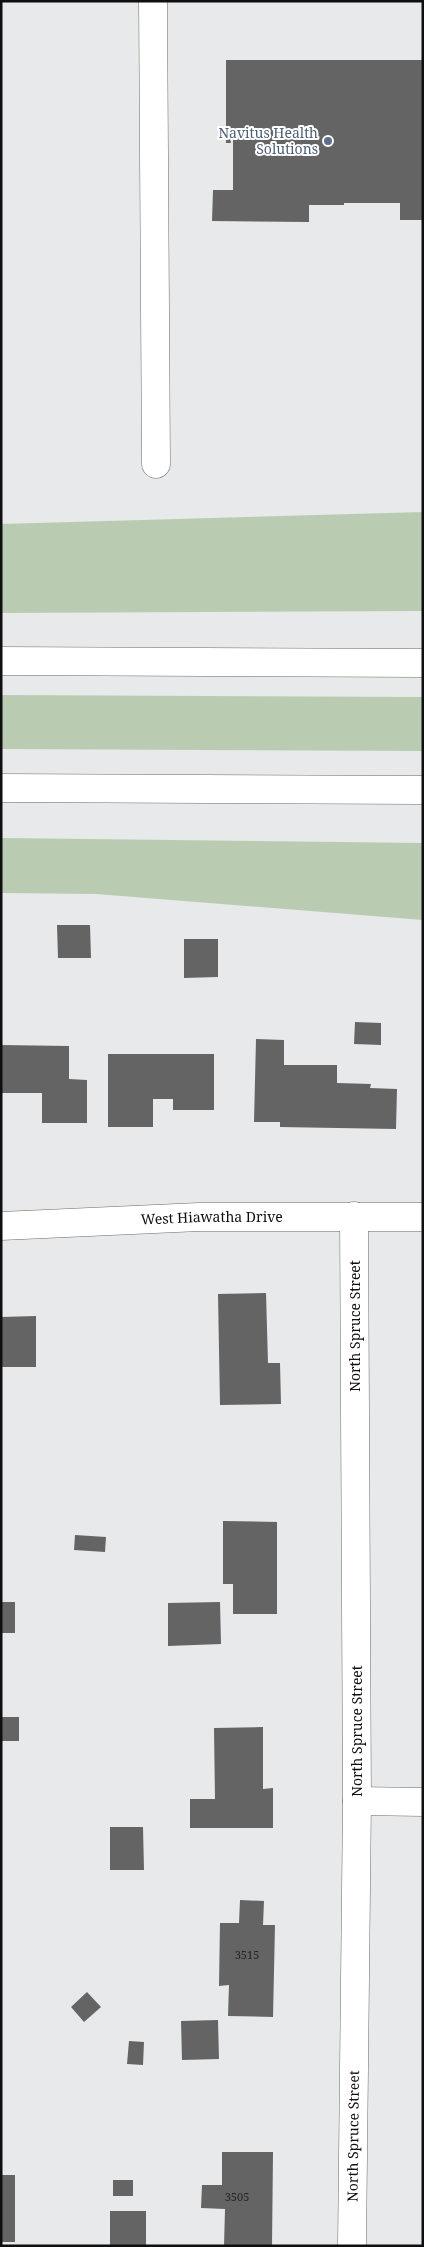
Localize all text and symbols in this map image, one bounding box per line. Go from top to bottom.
place label: Navitus Health Solutions [218,123,318,158]
marker: Navitus Health Solutions [322,135,334,147]
street label: West Hiawatha Drive [140,1207,283,1229]
street label: North Spruce Street [345,1260,364,1392]
street label: North Spruce Street [347,1665,366,1797]
house number: 3515 [235,1947,259,1962]
street label: North Spruce Street [342,2070,363,2202]
house number: 3505 [225,2189,249,2204]

